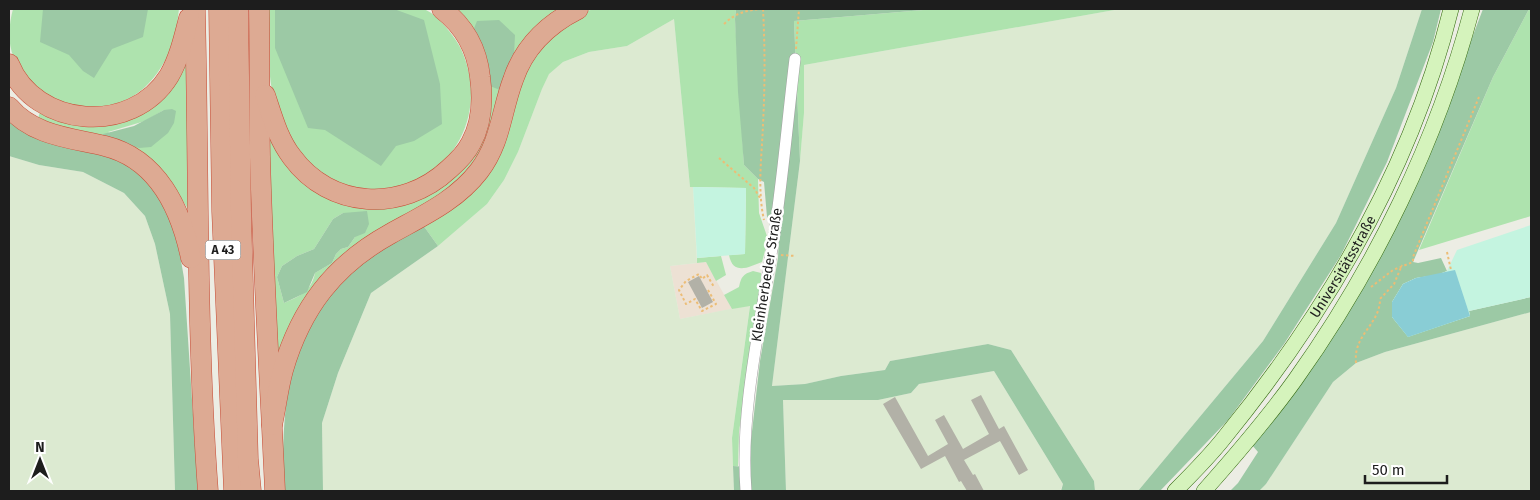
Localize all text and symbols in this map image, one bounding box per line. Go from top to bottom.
street label: Kleinherbeder Straße [748,207,786,343]
street label: Universitätsstraße [1306,212,1379,321]
road number: A 43 [206,240,240,260]
north arrow [15,435,65,485]
text: N [35,439,45,456]
scale bar [1365,452,1448,484]
text: 50 m [1372,461,1405,479]

